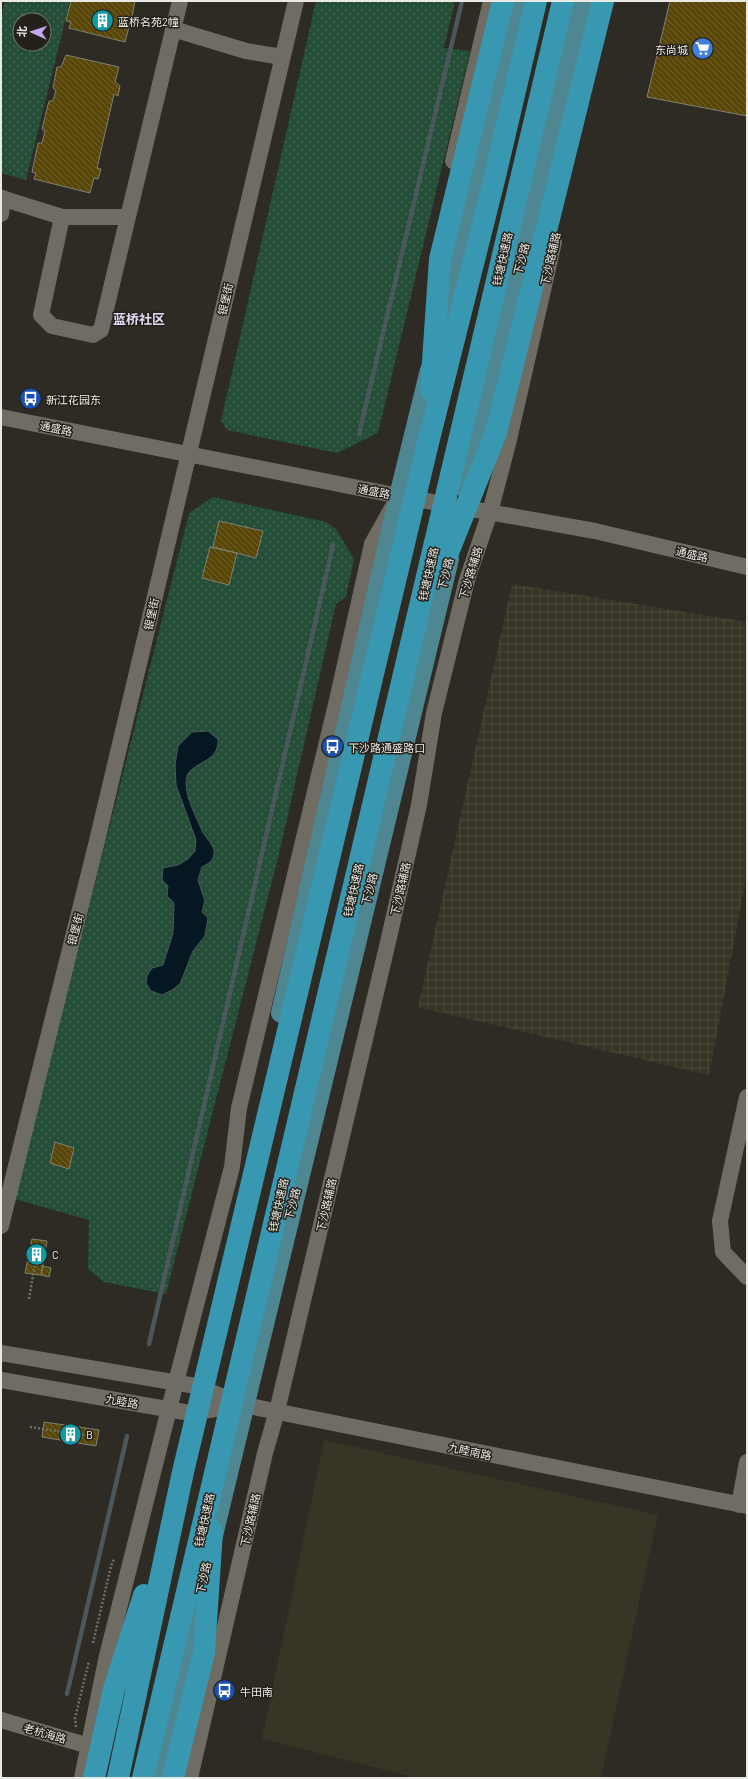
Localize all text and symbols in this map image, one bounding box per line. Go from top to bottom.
building icon: 蓝桥名苑2幢 [89,8,115,34]
north arrow [12,12,52,52]
place label: 蓝桥名苑2幢 [118,15,179,28]
text: 北 [15,26,28,37]
supermarket icon: 东尚城 [690,36,716,62]
place label: 东尚城 [655,43,688,56]
street label: 钱塘快速路 [489,231,515,287]
street label: 下沙路辅路 [537,231,563,287]
street label: 下沙路 [511,241,531,277]
street label: 银堡街 [215,281,235,317]
district label: 蓝桥社区 [113,311,165,327]
bus stop icon: 新江花园东 [17,386,43,412]
place label: 新江花园东 [46,393,101,406]
street label: 通盛路 [39,418,73,438]
street label: 通盛路 [357,481,391,501]
street label: 通盛路 [674,544,710,564]
street label: 下沙路辅路 [456,545,484,601]
street label: 钱塘快速路 [415,546,441,602]
street label: 下沙路 [435,556,455,592]
street label: 银堡街 [141,596,161,632]
bus stop icon: 下沙路通盛路口 [319,734,345,760]
place label: 下沙路通盛路口 [348,741,425,754]
street label: 下沙路辅路 [387,861,413,917]
street label: 钱塘快速路 [340,862,366,918]
street label: 下沙路 [359,871,379,907]
street label: 银堡街 [65,911,85,947]
street label: 钱塘快速路 [265,1177,291,1233]
street label: 下沙路辅路 [313,1177,339,1233]
street label: 下沙路 [282,1186,302,1222]
building icon: C [24,1241,50,1267]
place label: C [52,1248,59,1261]
street label: 九睦路 [105,1392,139,1410]
building icon: B [57,1421,83,1447]
place label: B [86,1428,93,1441]
street label: 九睦南路 [447,1440,493,1462]
street label: 钱塘快速路 [191,1492,217,1548]
street label: 下沙路辅路 [237,1492,263,1548]
street label: 下沙路 [193,1560,213,1596]
bus stop icon: 牛田南 [212,1678,238,1704]
place label: 牛田南 [240,1685,273,1698]
street label: 老杭海路 [22,1721,68,1745]

